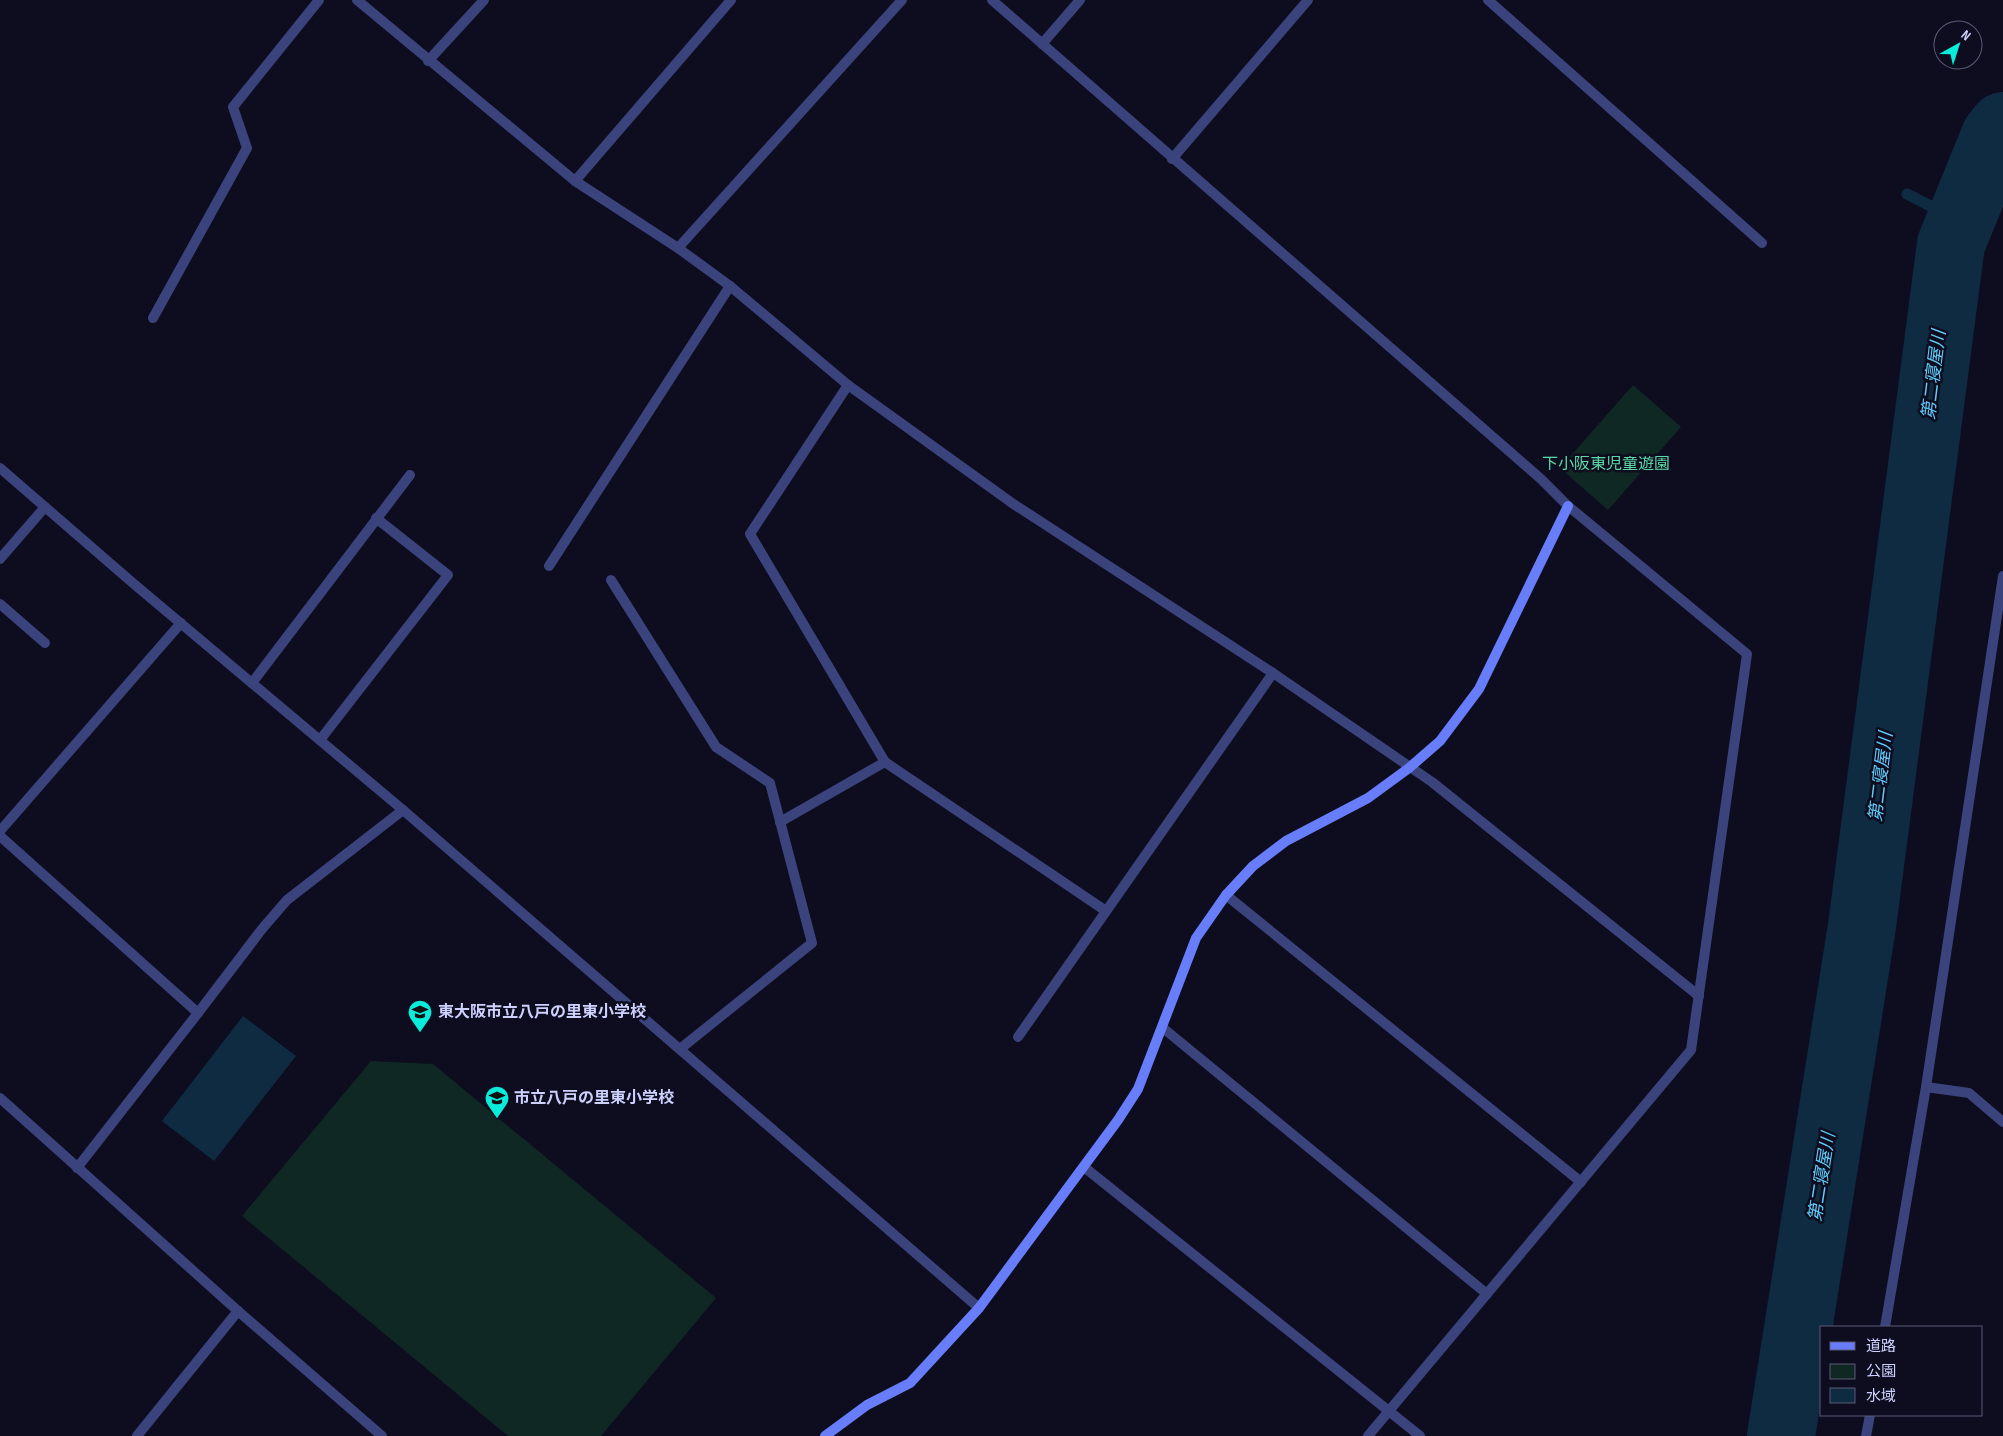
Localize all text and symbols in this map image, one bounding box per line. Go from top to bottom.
north arrow [1933,20,1983,70]
text: N [1958,26,1974,44]
water label: 第二寝屋川 [1918,327,1950,421]
park label: 下小阪東児童遊園 [1542,455,1670,474]
water label: 第二寝屋川 [1865,729,1897,823]
school or university icon: 東大阪市立八戸の里東小学校 [407,999,433,1033]
place label: 東大阪市立八戸の里東小学校 [438,1003,646,1022]
school or university icon: 市立八戸の里東小学校 [484,1085,510,1119]
place label: 市立八戸の里東小学校 [514,1089,674,1108]
water label: 第二寝屋川 [1805,1129,1840,1223]
legend [1820,1326,1983,1416]
text: 道路 [1866,1337,1896,1356]
text: 公園 [1866,1362,1896,1381]
text: 水域 [1866,1387,1896,1406]

